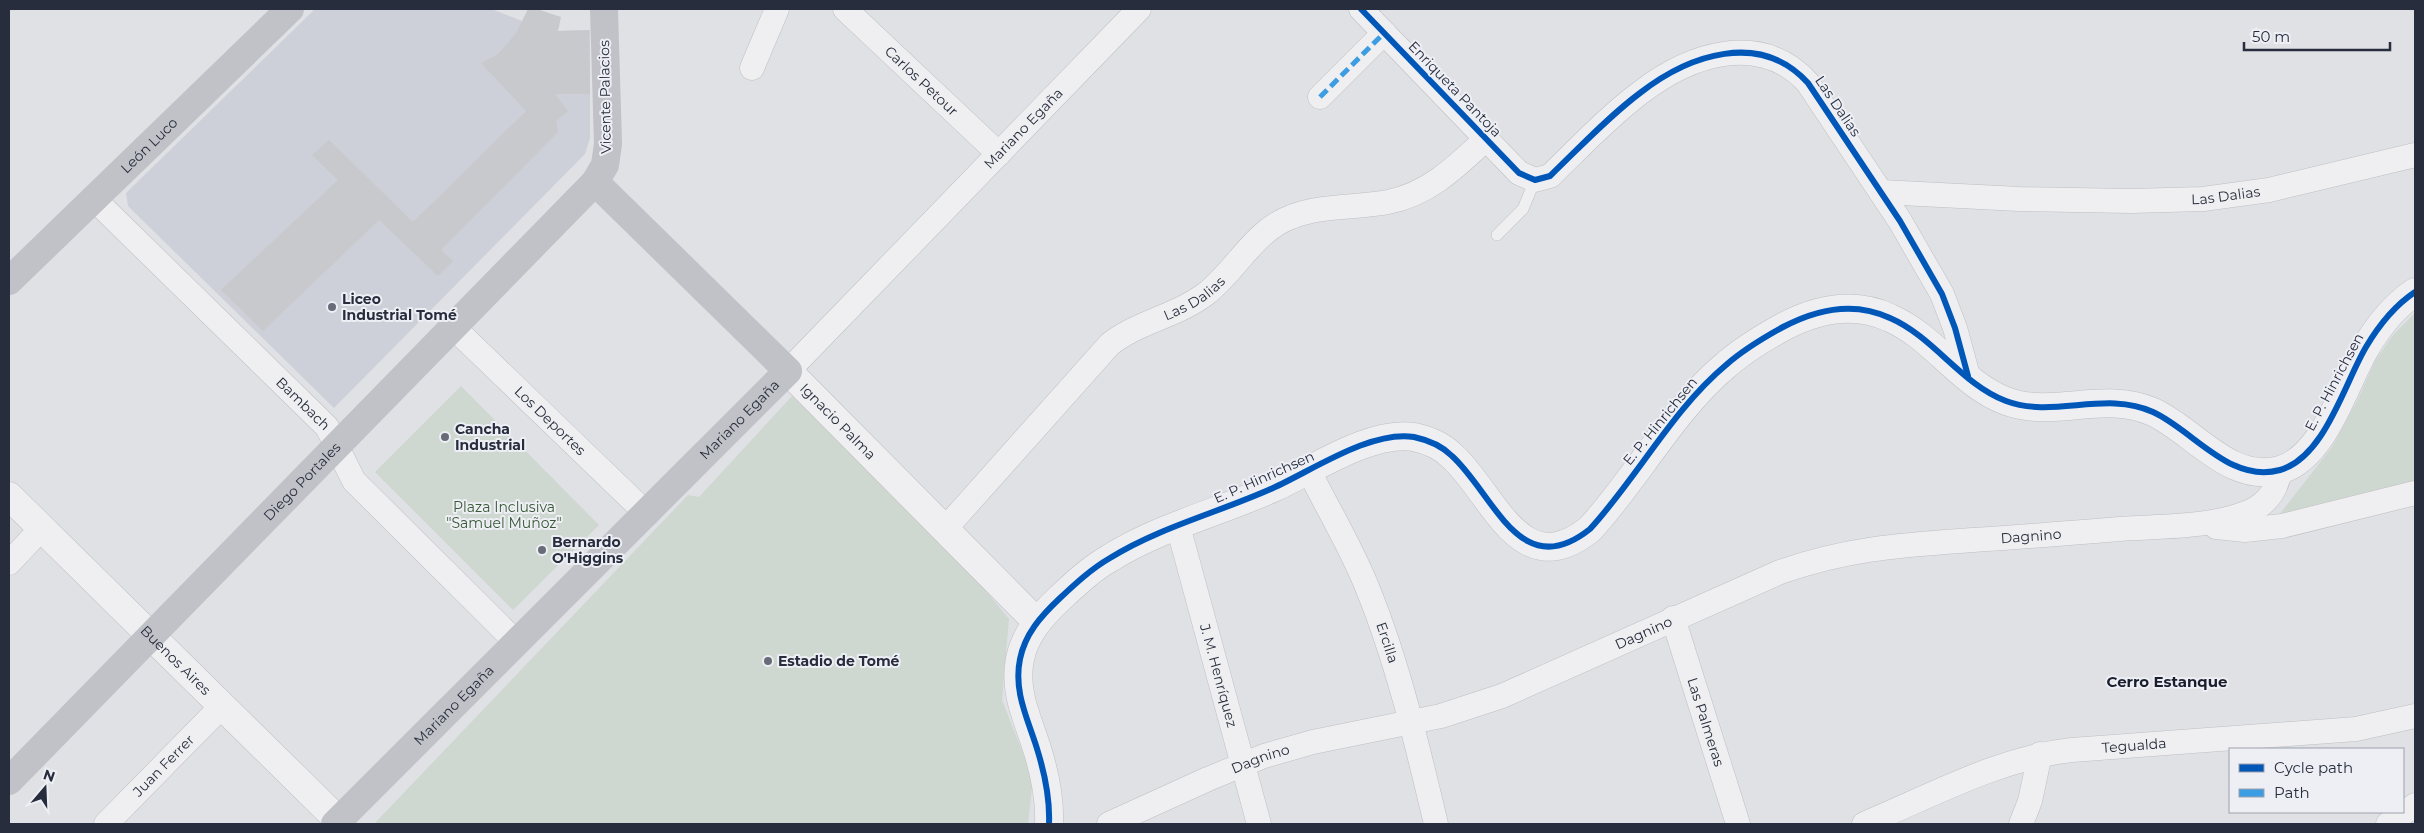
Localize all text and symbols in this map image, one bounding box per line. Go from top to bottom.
scale bar [2244,20,2390,52]
text: 50 m [2252,27,2290,46]
street label: Enriqueta Pantoja [1405,37,1505,141]
street label: Vicente Palacios [595,40,615,154]
street label: Carlos Petour [881,42,962,120]
street label: Las Dalias [1811,72,1865,140]
street label: Mariano Egaña [980,84,1067,173]
street label: León Luco [117,113,182,177]
street label: Las Dalias [2191,182,2261,208]
street label: Las Dalias [1161,272,1229,324]
place label: Liceo Industrial Tomé [342,290,457,324]
marker: Liceo Industrial Tomé [326,301,338,313]
street label: E. P. Hinrichsen [2301,330,2367,434]
street label: Bambach [272,373,334,434]
street label: E. P. Hinrichsen [1619,373,1701,469]
street label: Mariano Egaña [696,376,783,463]
street label: Ignacio Palma [796,379,880,463]
street label: Los Deportes [511,382,590,459]
place label: Cancha Industrial [455,420,525,454]
marker: Cancha Industrial [439,431,451,443]
street label: Diego Portales [260,438,345,525]
street label: E. P. Hinrichsen [1211,447,1317,507]
park label: Plaza Inclusiva "Samuel Muñoz" [446,498,562,532]
street label: Dagnino [2000,525,2062,547]
place label: Bernardo O'Higgins [552,533,624,567]
marker: Bernardo O'Higgins [536,544,548,556]
street label: Dagnino [1612,612,1675,654]
street label: Ercilla [1372,620,1402,665]
street label: J. M. Henríquez [1196,621,1241,729]
street label: Buenos Aires [137,622,215,699]
place label: Estadio de Tomé [778,652,900,670]
marker: Estadio de Tomé [762,655,774,667]
street label: Mariano Egaña [410,661,498,749]
district label: Cerro Estanque [2107,672,2227,691]
street label: Las Palmeras [1683,675,1728,769]
street label: Juan Ferrer [128,730,198,801]
street label: Tegualda [2101,734,2167,757]
street label: Dagnino [1228,740,1292,778]
legend [2229,748,2404,813]
text: Cycle path [2274,758,2353,777]
north arrow [20,763,70,813]
text: N [41,765,58,786]
text: Path [2274,783,2310,802]

